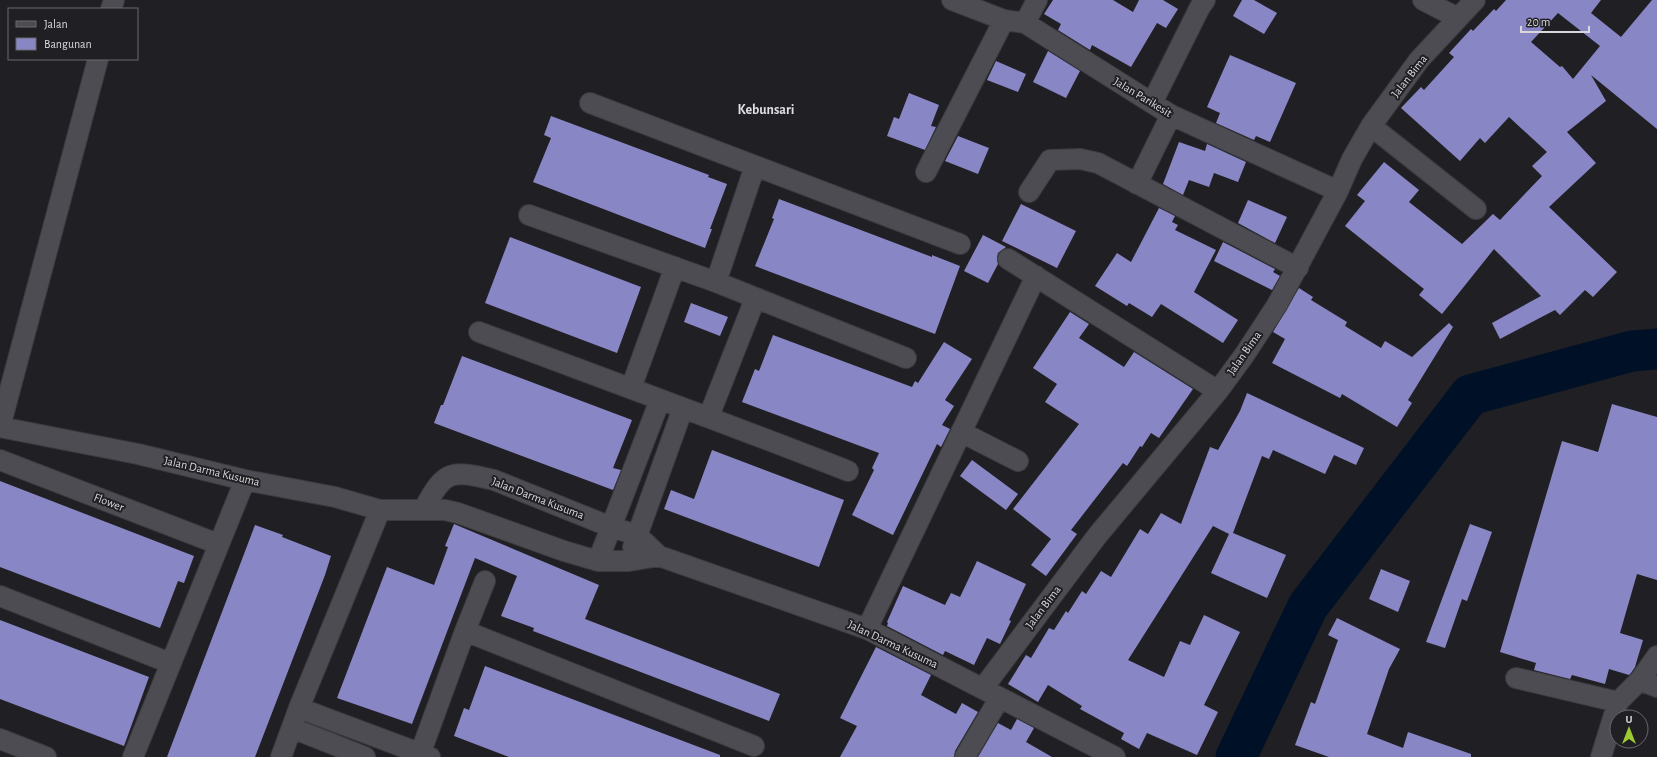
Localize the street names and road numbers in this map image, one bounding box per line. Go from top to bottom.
street label: Jalan Bima [1389,52,1429,99]
street label: Jalan Parikesit [1112,75,1174,119]
street label: Jalan Bima [1225,329,1264,377]
street label: Jalan Darma Kusuma [163,454,261,488]
street label: Jalan Darma Kusuma [490,475,586,521]
street label: Flower [92,491,126,513]
street label: Jalan Bima [1023,583,1063,631]
street label: Jalan Darma Kusuma [846,618,940,670]

